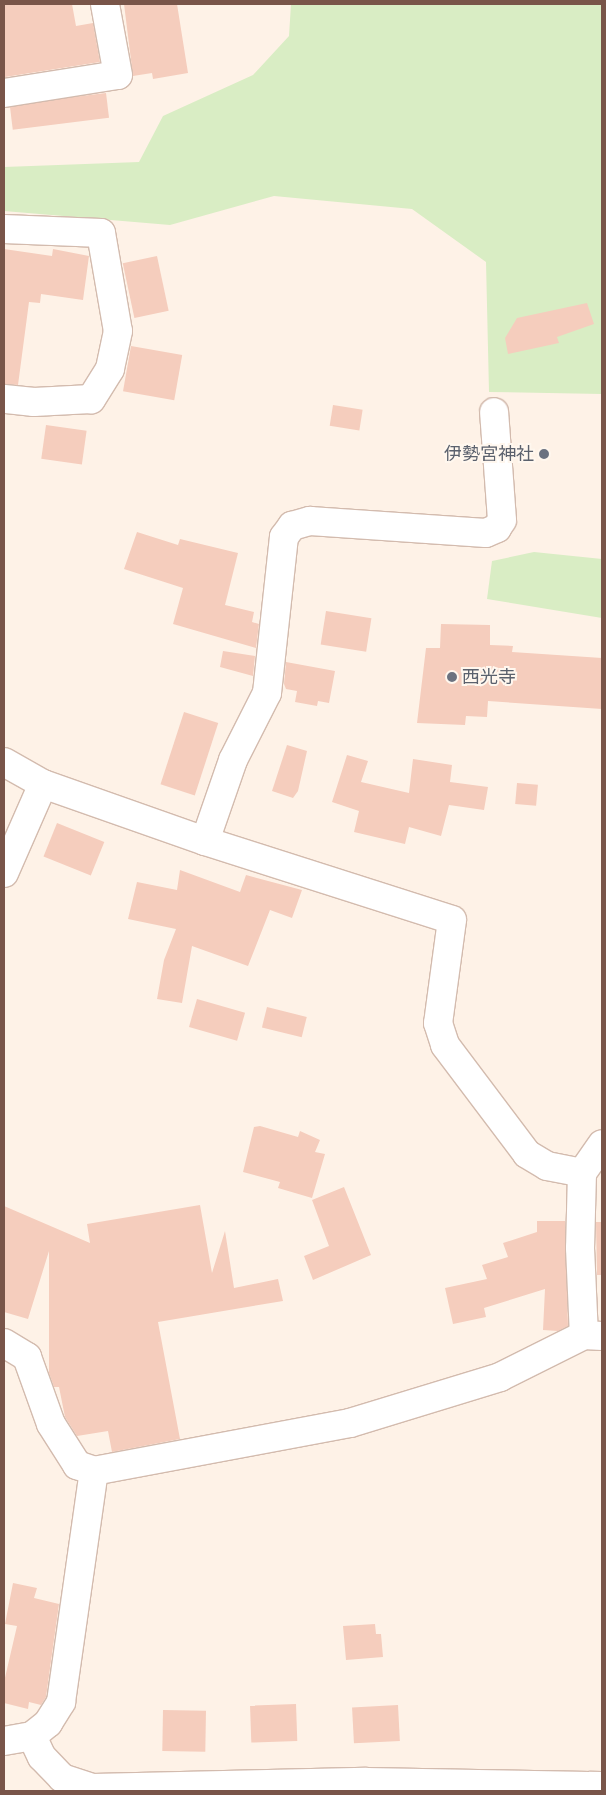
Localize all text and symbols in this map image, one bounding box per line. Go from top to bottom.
place label: 伊勢宮神社 [444,443,534,465]
marker: 伊勢宮神社 [538,448,550,460]
place label: 西光寺 [462,666,516,688]
marker: 西光寺 [446,671,458,683]

